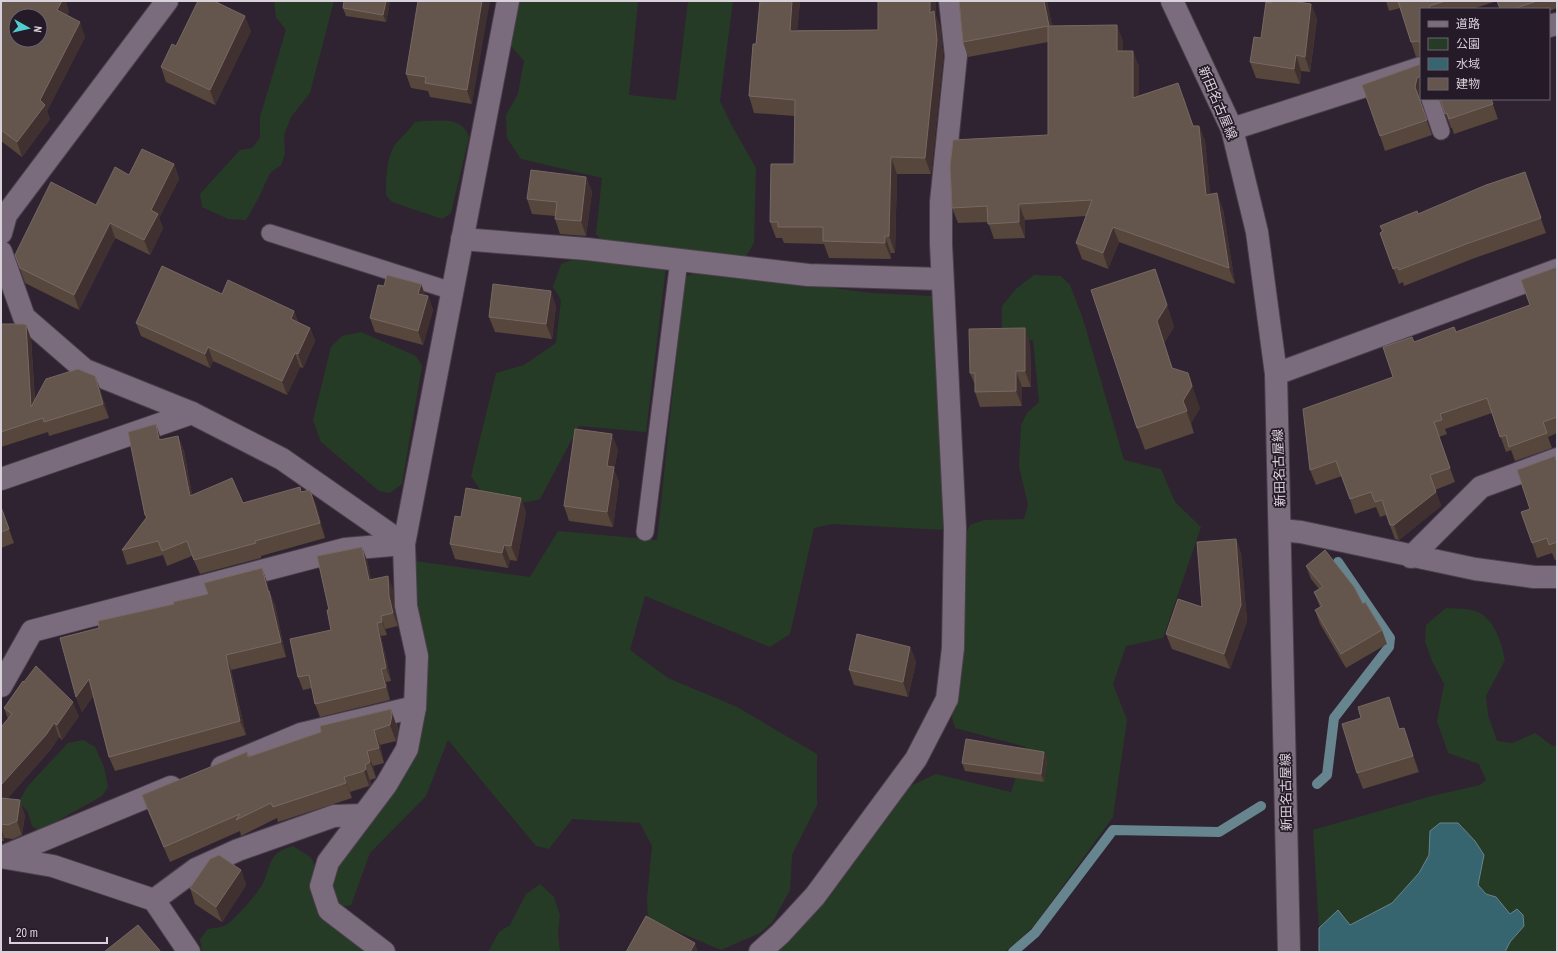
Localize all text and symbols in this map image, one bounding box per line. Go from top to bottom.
north arrow [8,8,48,48]
legend [1420,8,1550,100]
text: 道路 [1456,16,1480,32]
text: N [31,25,45,34]
text: 公園 [1456,36,1480,52]
text: 水域 [1456,56,1480,72]
street label: 新田名古屋線 [1195,64,1241,142]
text: 建物 [1456,76,1480,92]
street label: 新田名古屋線 [1269,429,1289,507]
street label: 新田名古屋線 [1277,753,1295,831]
scale bar [10,919,107,945]
text: 20 m [16,925,38,941]

